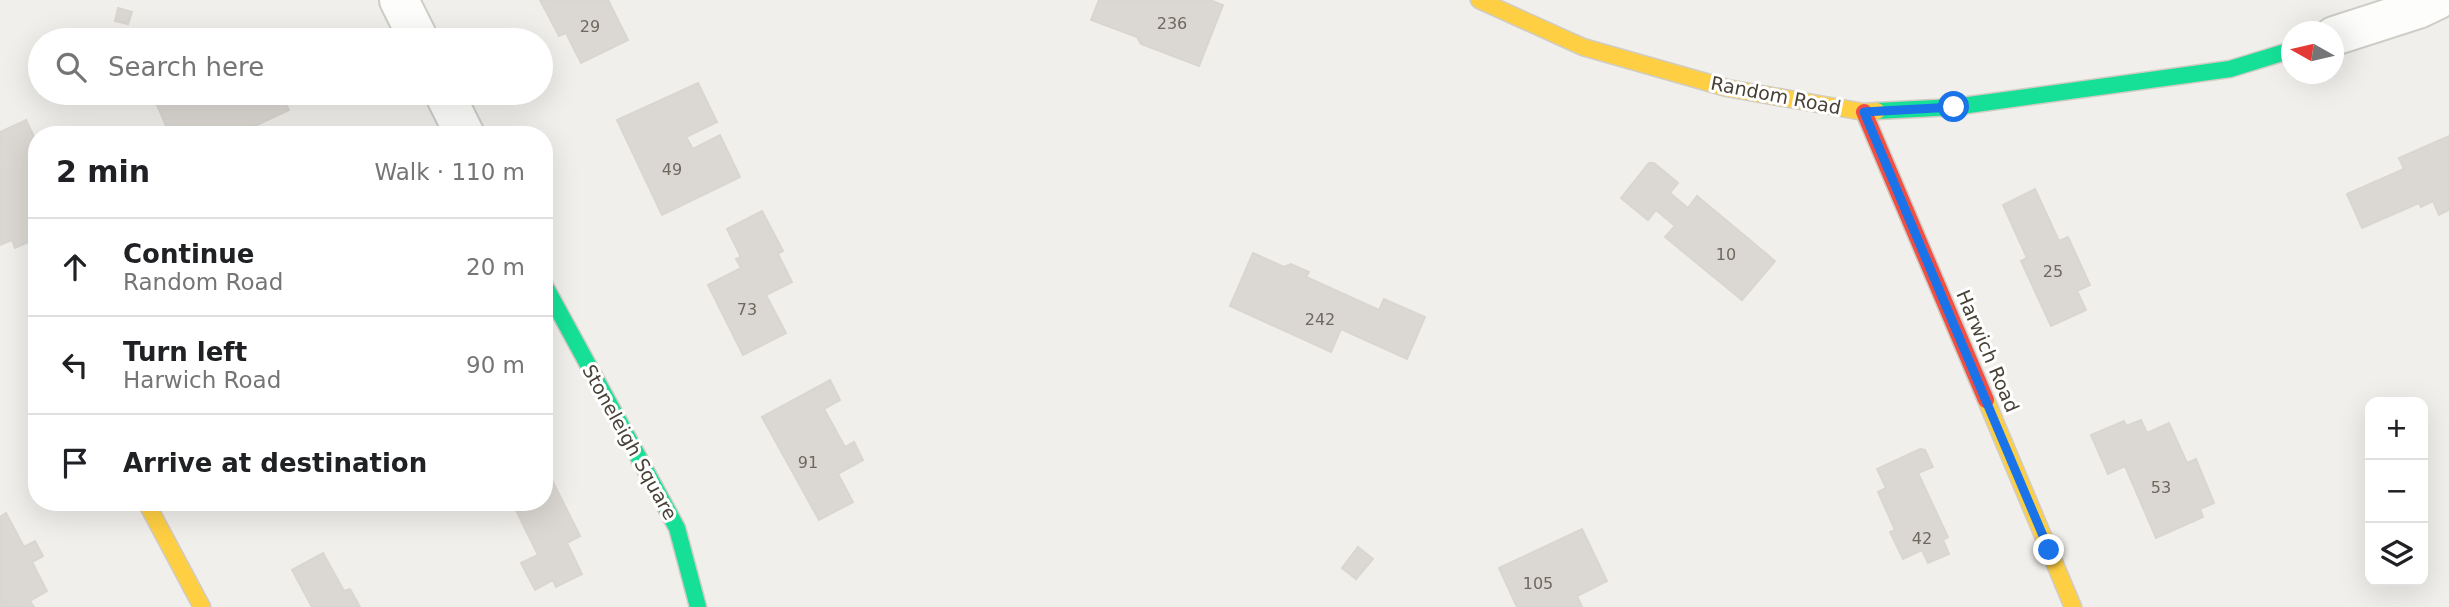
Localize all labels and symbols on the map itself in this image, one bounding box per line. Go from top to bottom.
house number: 236 [1157,14,1187,33]
house number: 29 [580,17,600,36]
north arrow [2281,21,2344,84]
street label: Random Road [1709,72,1843,118]
route start [1938,91,1969,122]
house number: 49 [662,160,682,179]
house number: 10 [1716,245,1736,264]
house number: 25 [2043,262,2063,281]
street label: Harwich Road [1952,287,2024,415]
house number: 73 [737,300,757,319]
house number: 242 [1305,310,1335,329]
street label: Stoneleigh Square [578,361,682,523]
house number: 91 [798,453,818,472]
house number: 53 [2151,478,2171,497]
house number: 42 [1912,529,1932,548]
route end [2033,534,2064,565]
house number: 105 [1523,574,1553,593]

